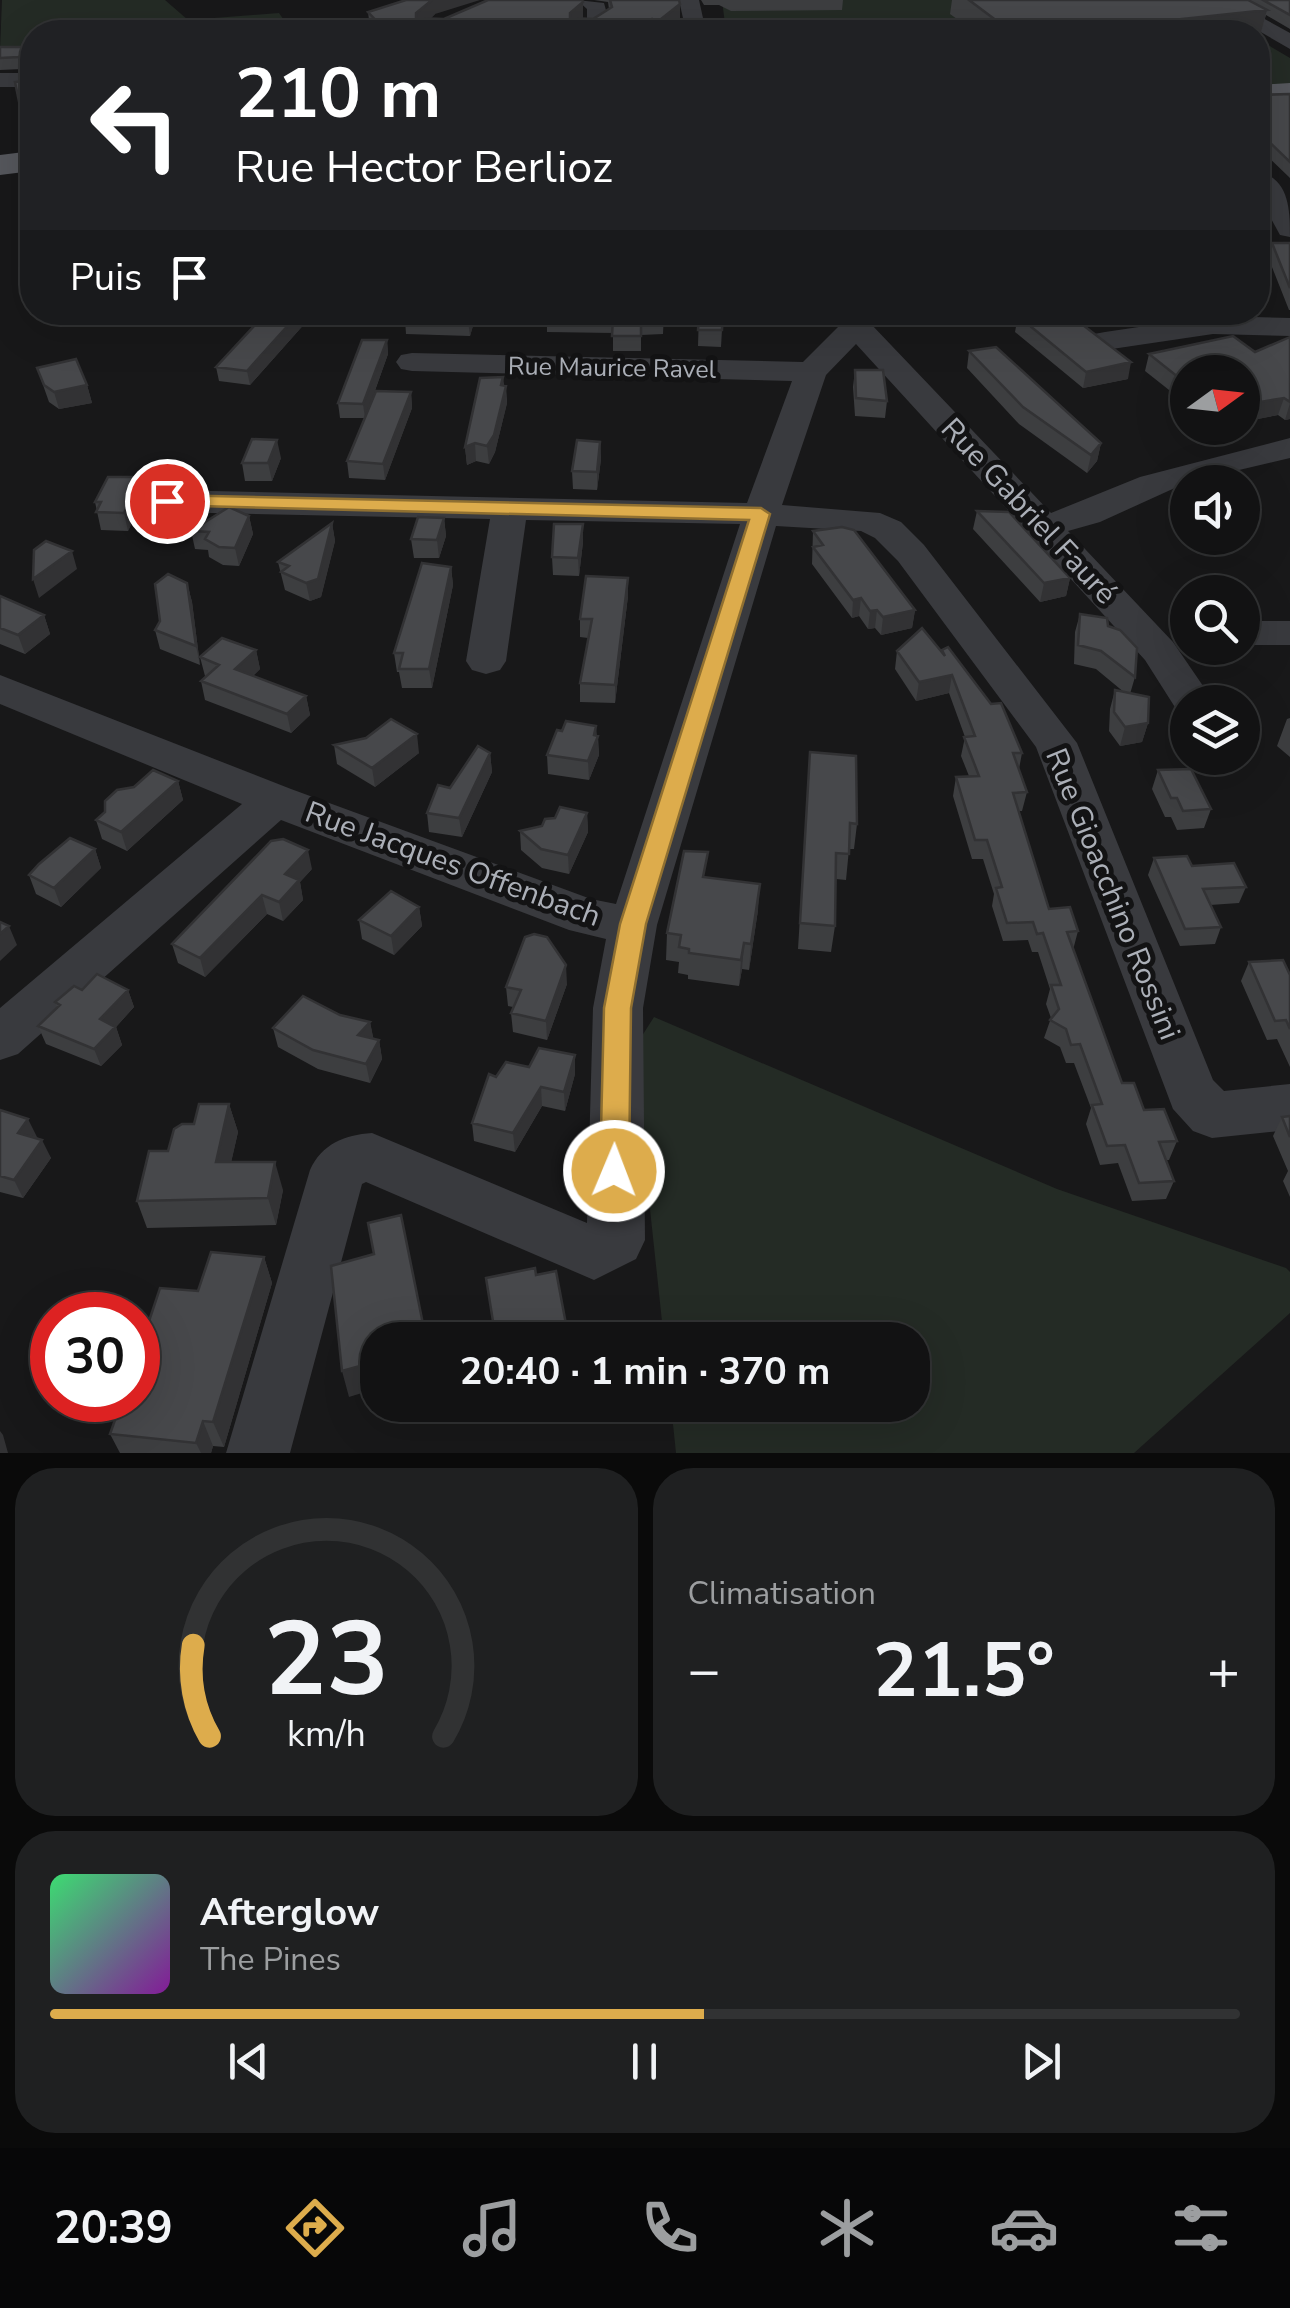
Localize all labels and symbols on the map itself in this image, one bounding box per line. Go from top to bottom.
street label: Rue Maurice Ravel [508,349,717,387]
north arrow [1170,355,1260,445]
street label: Rue Gabriel Fauré [931,409,1126,613]
pin [125,459,210,544]
street label: Rue Gioacchino Rossini [1035,742,1190,1046]
street label: Rue Jacques Offenbach [299,792,606,937]
position arrow [562,1119,666,1223]
speed limit sign: 30 [30,1292,160,1422]

